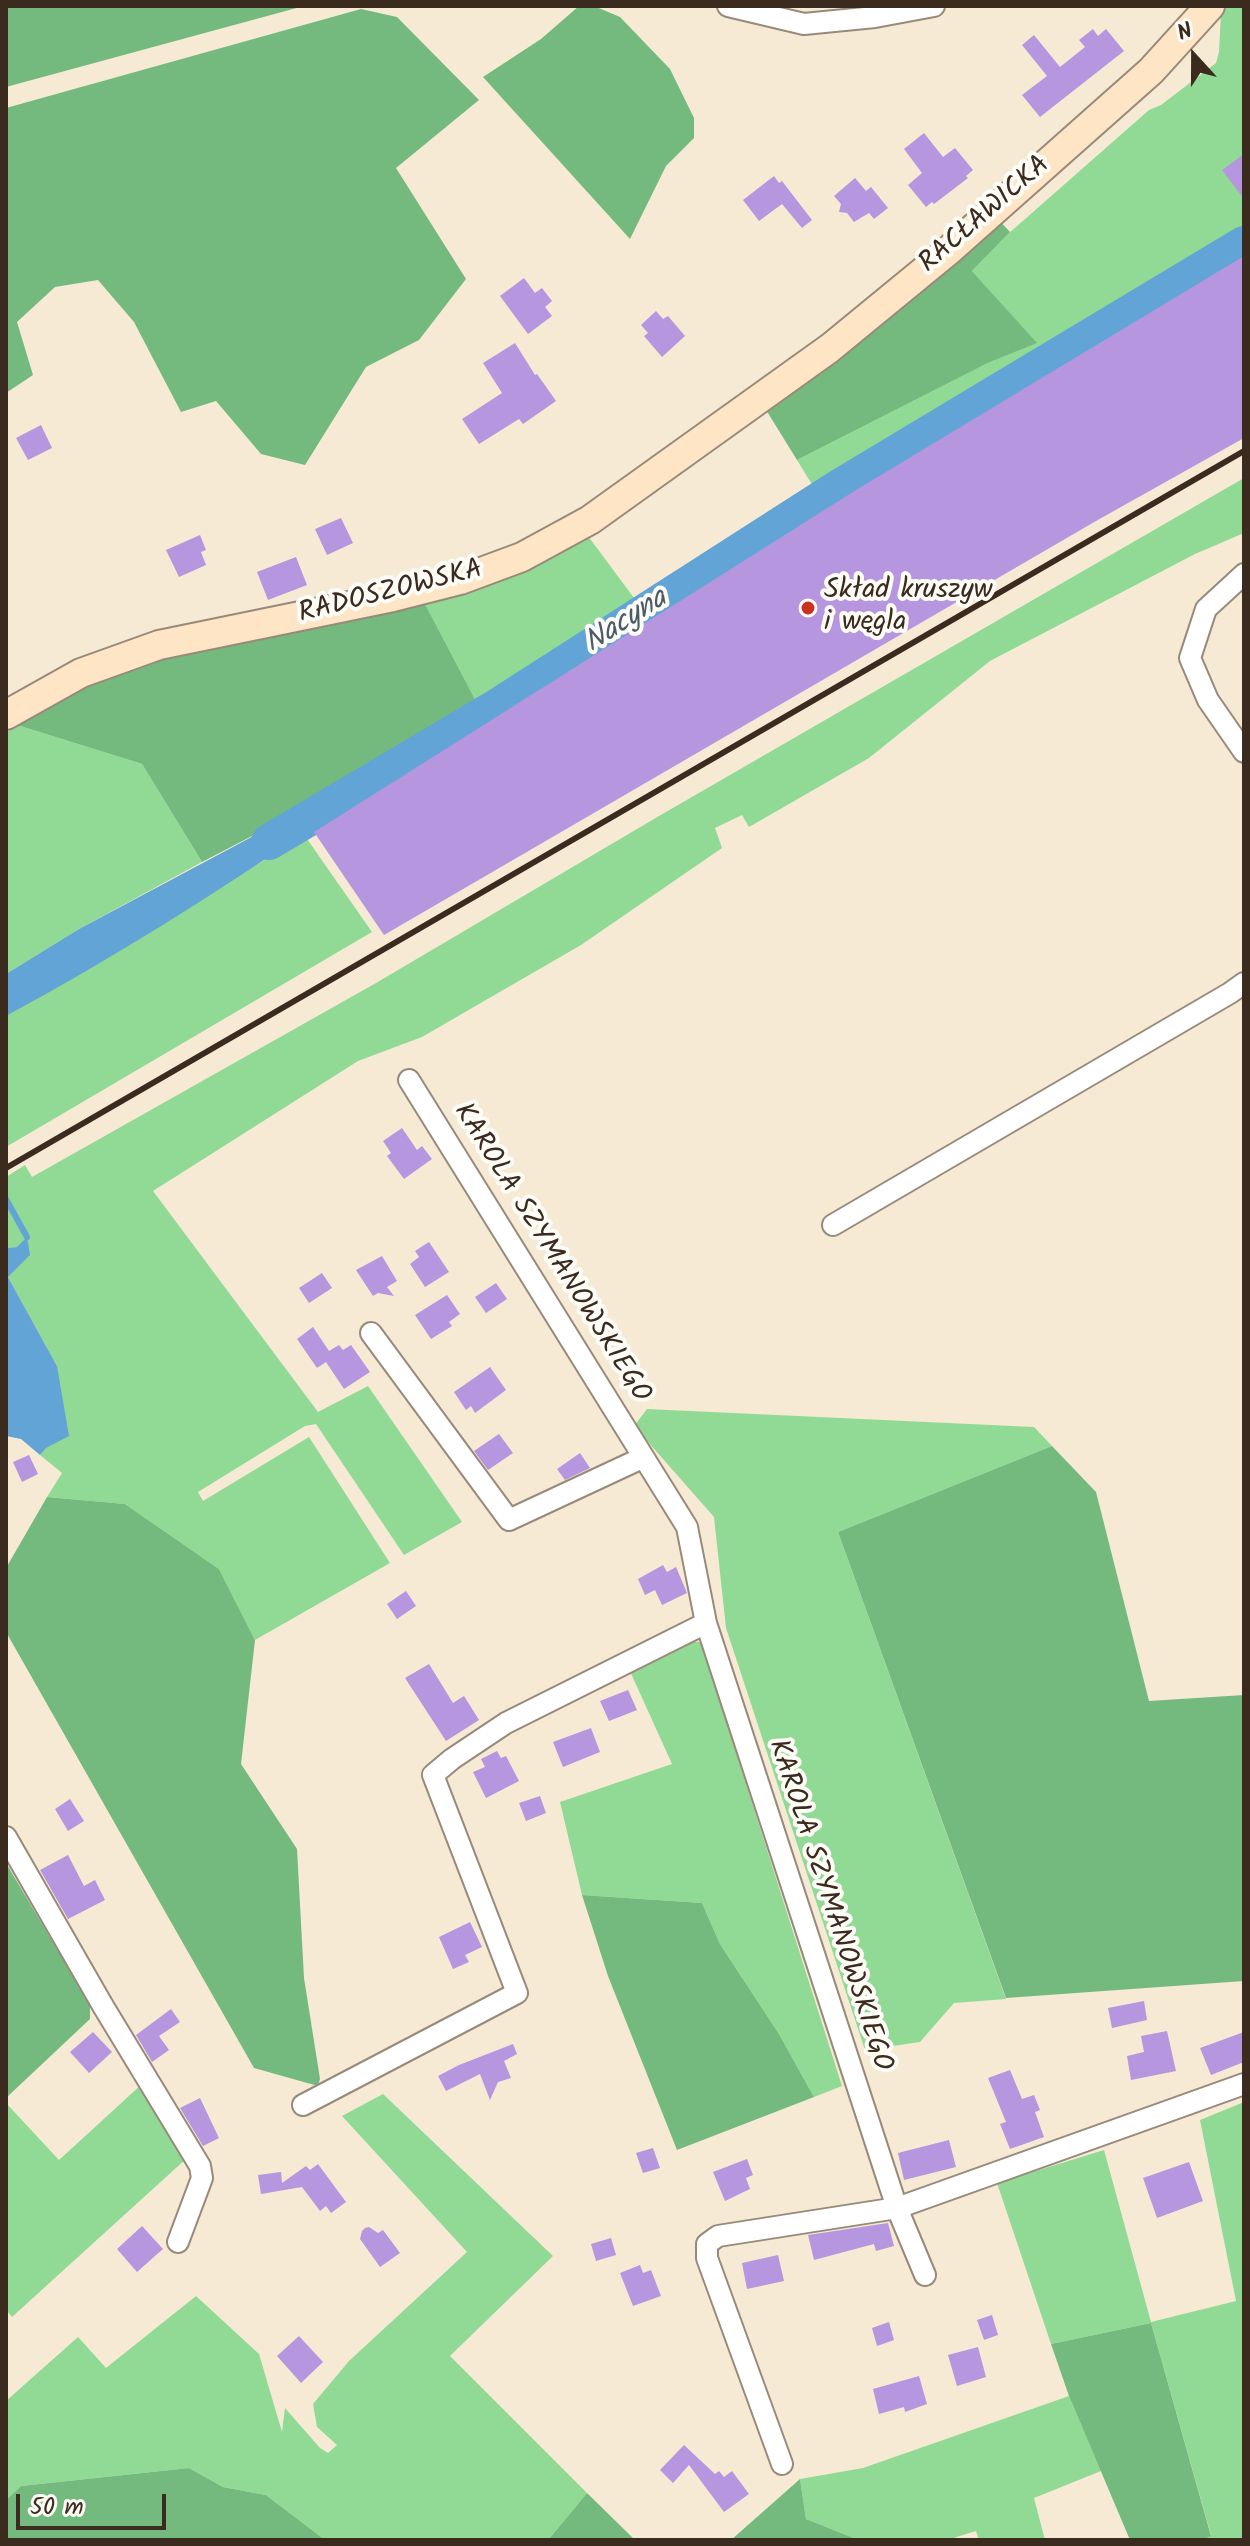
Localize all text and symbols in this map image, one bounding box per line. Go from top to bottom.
text: N [1172,14,1198,52]
north arrow [1154,16,1234,96]
street label: RACŁAWICKA [914,150,1058,282]
street label: RADOSZOWSKA [296,555,486,633]
place label: Skład kruszyw i węgla [824,575,993,641]
water label: Nacyna [579,583,675,663]
marker: Skład kruszyw i węgla [799,599,817,617]
street label: KAROLA SZYMANOWSKIEGO [444,1098,656,1410]
street label: KAROLA SZYMANOWSKIEGO [758,1736,898,2076]
scale bar [20,2478,170,2528]
text: 50 m [30,2488,84,2527]

